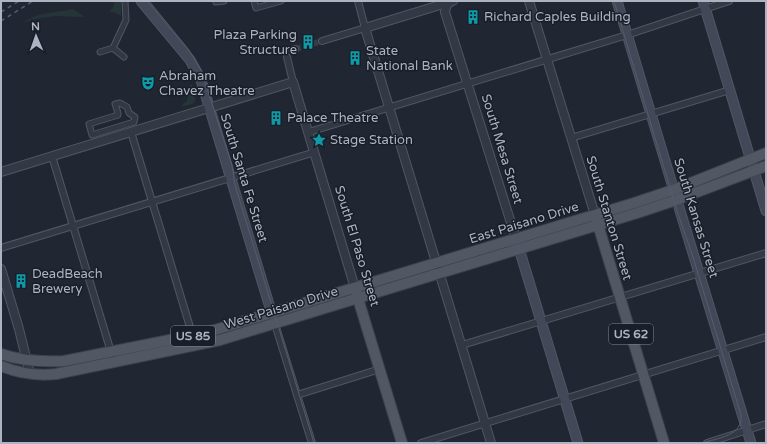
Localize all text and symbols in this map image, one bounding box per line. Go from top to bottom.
building icon: Richard Caples Building [465,9,481,25]
place label: Richard Caples Building [484,9,631,25]
north arrow [16,16,56,56]
text: N [31,20,40,33]
place label: Plaza Parking Structure [214,27,297,58]
building icon: Plaza Parking Structure [300,34,316,50]
place label: State National Bank [366,43,453,74]
building icon: State National Bank [347,50,363,66]
place label: Abraham Chavez Theatre [159,68,255,99]
theatre icon: Abraham Chavez Theatre [140,75,156,91]
street label: South Mesa Street [478,92,526,206]
building icon: Palace Theatre [268,110,284,126]
place label: Palace Theatre [287,110,378,126]
street label: South Santa Fe Street [217,112,271,244]
place icon: Stage Station [311,132,327,148]
place label: Stage Station [330,132,413,148]
street label: South Stanton Street [582,154,636,282]
street label: South Kansas Street [670,156,722,280]
street label: South El Paso Street [331,184,383,308]
street label: East Paisano Drive [467,199,581,247]
place label: DeadBeach Brewery [32,266,103,297]
building icon: DeadBeach Brewery [13,273,29,289]
street label: West Paisano Drive [222,283,340,333]
road number: US 62 [609,324,653,344]
road number: US 85 [171,326,215,346]

